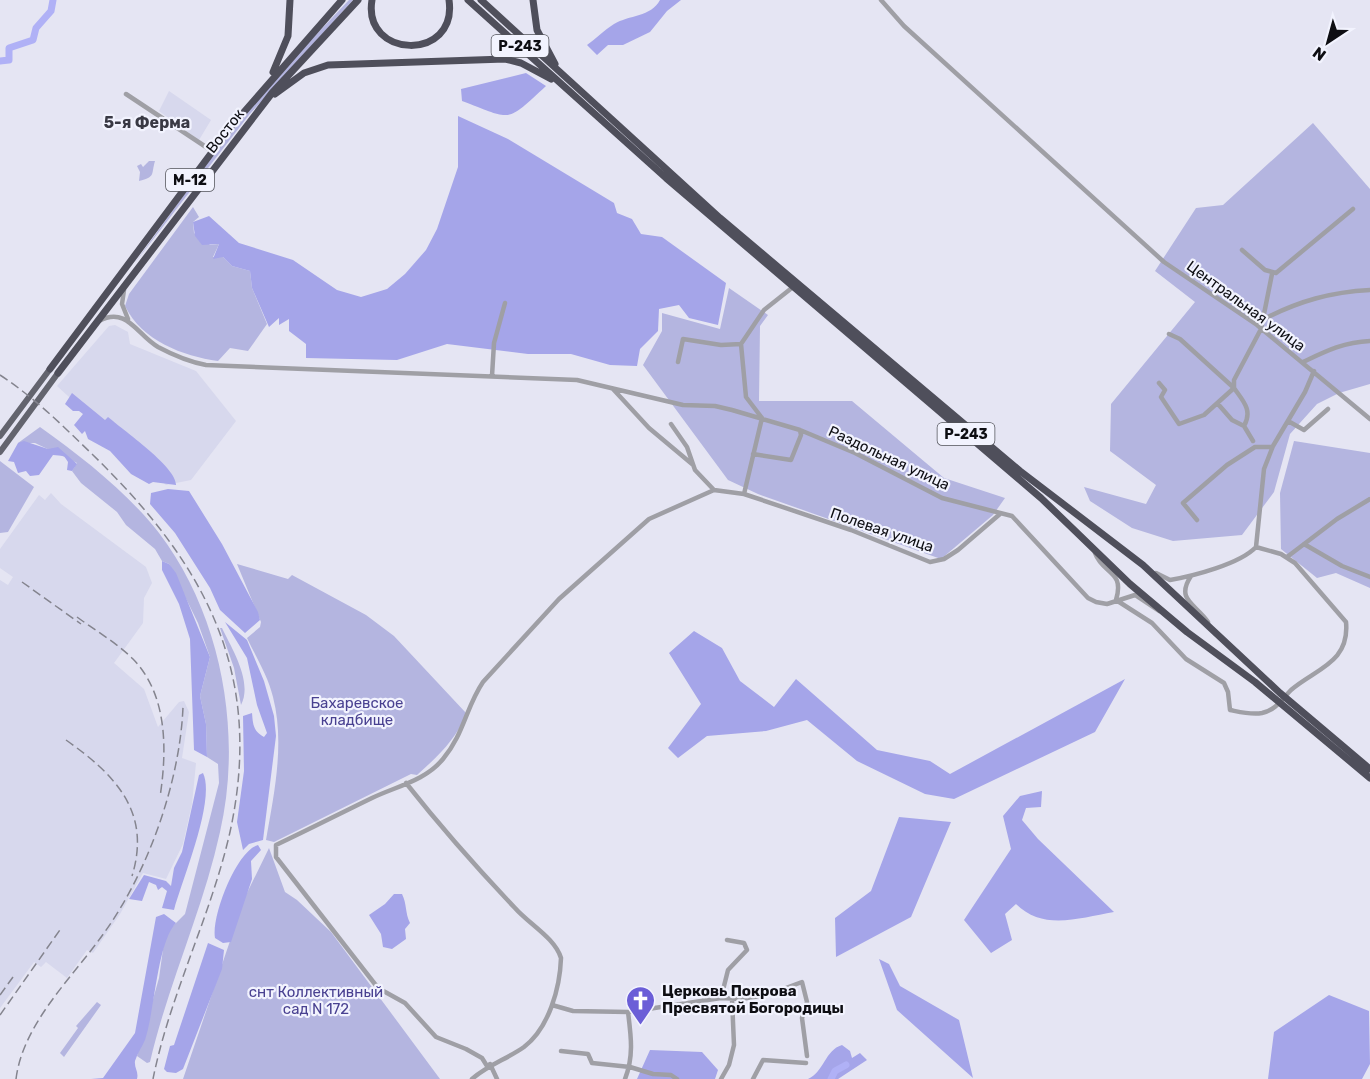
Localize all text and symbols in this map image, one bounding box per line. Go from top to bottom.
north arrow [1298,12,1358,72]
road number: Р-243 [492,35,548,57]
text: N [1309,43,1330,65]
street label: Восток [202,105,248,157]
district label: 5-я Ферма [104,113,190,132]
road number: М-12 [166,169,214,191]
street label: Центральная улица [1183,257,1309,355]
street label: Раздольная улица [826,422,952,494]
road number: Р-243 [938,423,994,445]
street label: Полевая улица [828,504,936,556]
park label: Бахаревское кладбище [311,694,403,729]
place label: Церковь Покрова Пресвятой Богородицы [662,982,844,1017]
park label: снт Коллективный сад N 172 [249,983,383,1018]
church icon: Церковь Покрова Пресвятой Богородицы [625,984,657,1026]

